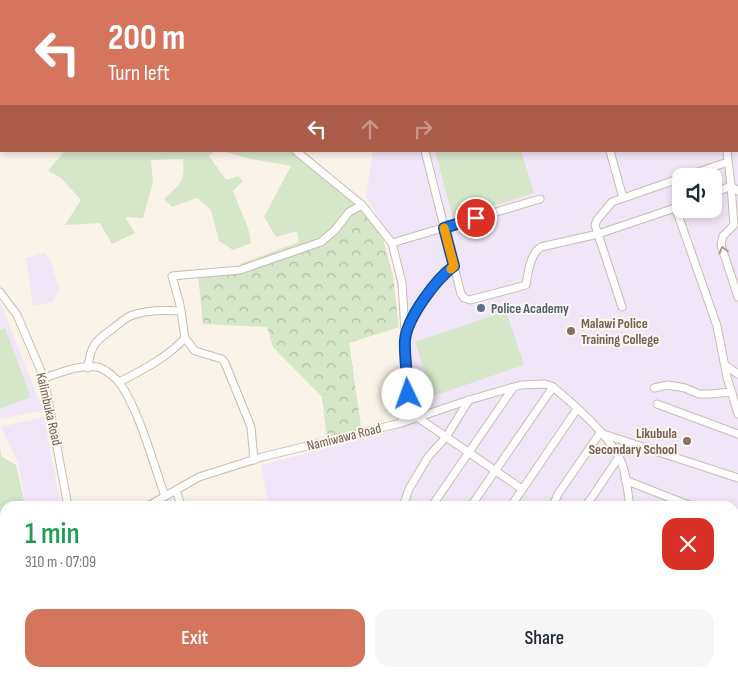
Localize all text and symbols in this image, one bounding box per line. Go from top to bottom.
text: 200 m [108,17,185,60]
icon: left [25,20,90,85]
text: Turn left [108,60,170,87]
icon: left [303,115,331,143]
icon: ahead [356,115,384,143]
icon: right [409,115,437,143]
map controls [672,168,722,218]
button: sound [672,168,722,218]
pin [455,197,497,239]
icon: arrive [462,204,490,232]
one-way arrow [719,247,729,255]
place label: Police Academy [491,300,569,317]
marker: Police Academy [475,302,487,314]
place label: Malawi Police Training College [581,315,659,348]
marker: Malawi Police Training College [565,325,577,337]
position arrow [381,367,433,419]
street label: Kalimbuka Road [32,371,66,447]
street label: Namiwawa Road [305,420,383,454]
place label: Likubula Secondary School [589,425,677,458]
marker: Likubula Secondary School [681,435,693,447]
text: 1 min [25,516,80,552]
button: close [662,518,714,570]
text: 310 m · 07:09 [25,553,96,572]
button: Exit [25,609,365,667]
button: Share [375,609,714,667]

